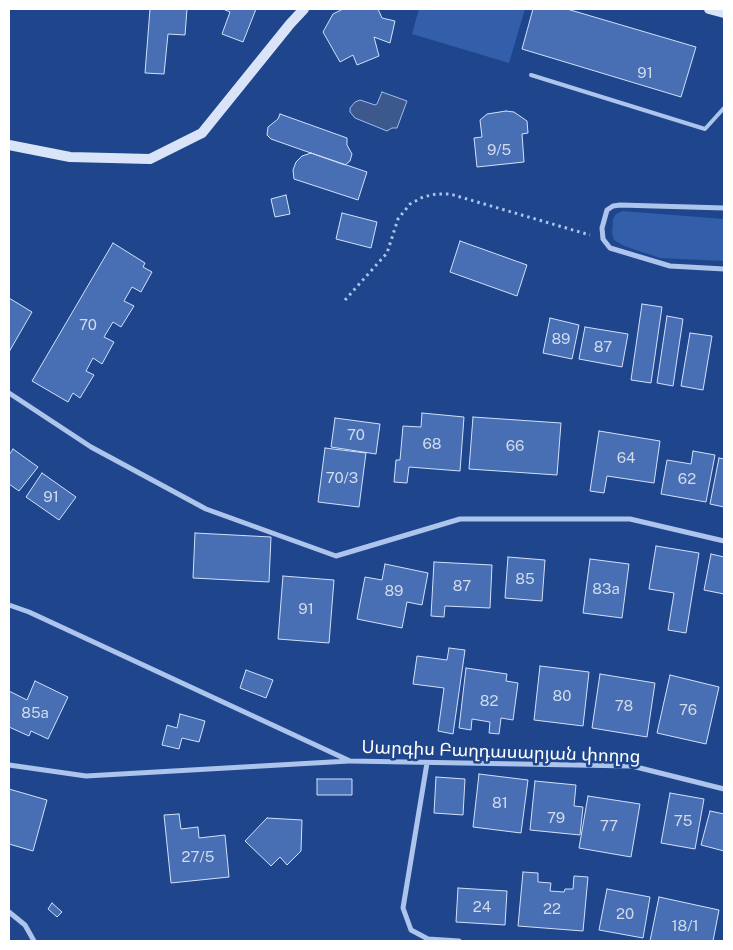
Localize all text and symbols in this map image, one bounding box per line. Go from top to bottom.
house number: 91 [637,64,653,82]
house number: 9/5 [487,141,511,159]
house number: 70 [79,316,97,334]
house number: 89 [552,330,570,348]
house number: 87 [594,338,612,356]
house number: 70 [347,426,365,444]
house number: 68 [423,435,441,453]
house number: 66 [506,437,524,455]
house number: 64 [617,449,635,467]
house number: 70/3 [326,469,358,487]
house number: 62 [678,470,696,488]
house number: 91 [43,488,59,506]
house number: 85 [515,570,535,588]
house number: 87 [453,577,471,595]
house number: 83a [592,580,620,598]
house number: 89 [385,582,403,600]
house number: 91 [298,600,314,618]
house number: 80 [553,687,571,705]
house number: 82 [480,692,498,710]
house number: 78 [615,697,633,715]
house number: 76 [679,701,697,719]
house number: 85a [21,704,49,722]
street label: Սարգիս Բաղդասարյան փողոց [361,736,641,768]
house number: 81 [492,794,508,812]
house number: 79 [547,809,565,827]
house number: 75 [674,812,692,830]
house number: 77 [600,817,618,835]
house number: 27/5 [182,848,214,866]
house number: 24 [473,898,491,916]
house number: 22 [543,900,561,918]
house number: 20 [616,905,634,923]
house number: 18/1 [671,917,699,935]

